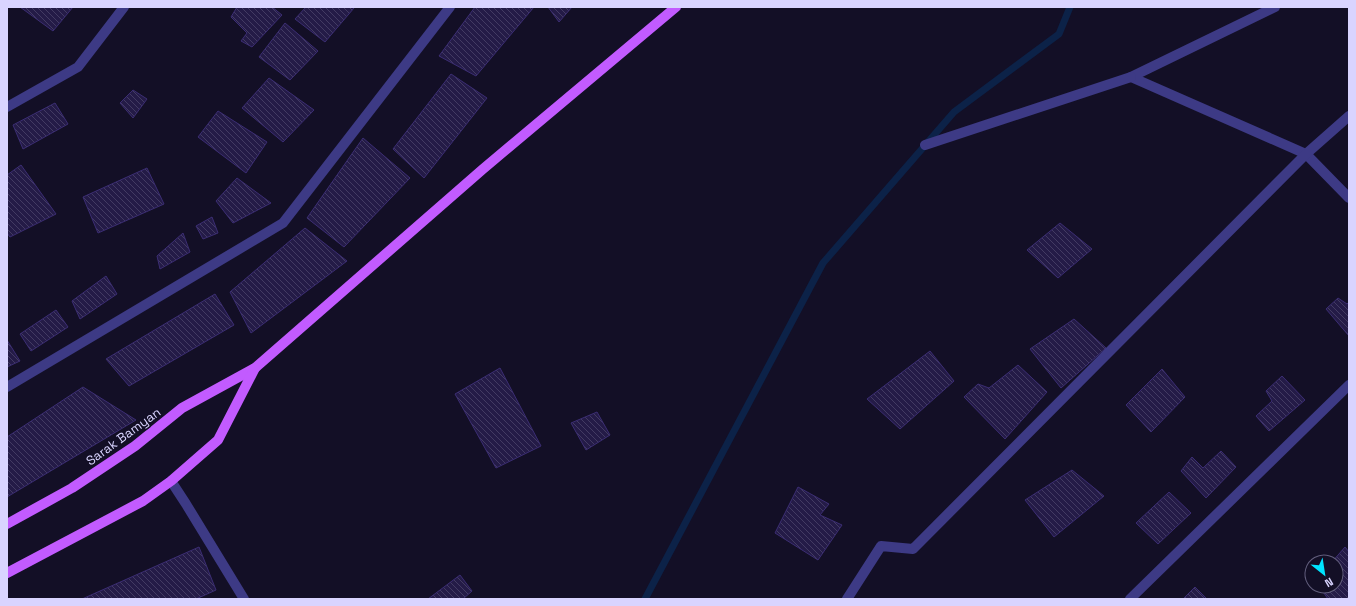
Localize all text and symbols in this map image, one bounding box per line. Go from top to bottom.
street label: Sarak Bamyan [83,404,164,469]
north arrow [1304,554,1344,594]
text: N [1322,575,1336,591]

